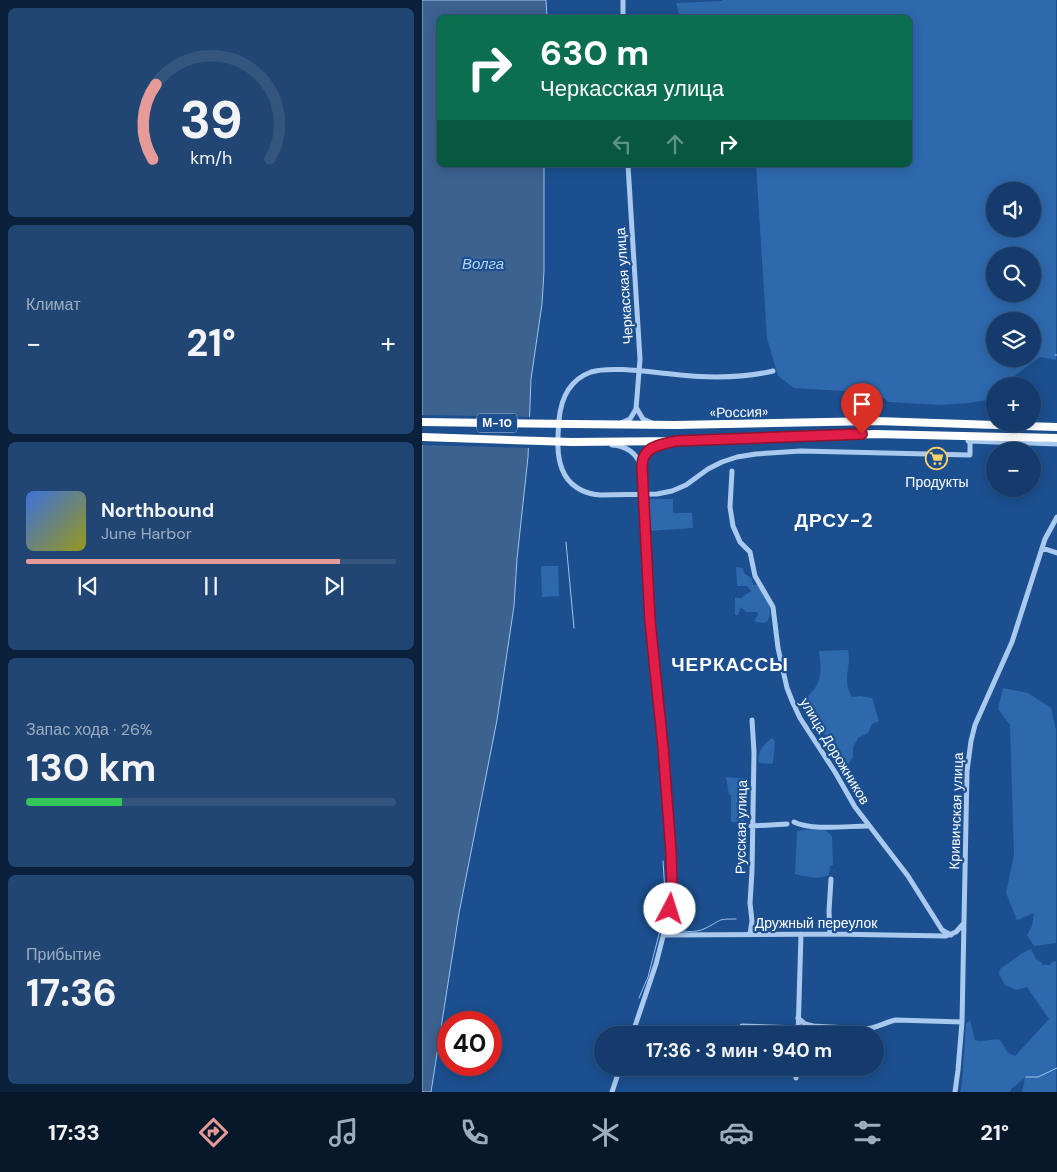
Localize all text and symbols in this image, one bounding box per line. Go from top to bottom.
text: 630 m [540,30,649,76]
icon: right [457,35,522,100]
text: Черкасская улица [540,74,724,103]
text: 39 [179,86,243,154]
icon: left [608,130,636,158]
icon: ahead [661,130,689,158]
icon: right [714,130,742,158]
text: km/h [190,146,232,170]
map controls [986,182,1041,497]
button: sound [986,182,1041,237]
street label: Черкасская улица [611,227,637,345]
button: search [986,247,1041,302]
water label: Волга [462,254,504,274]
text: Климат [26,294,80,315]
button: layers [986,312,1041,367]
text: 21° [186,318,236,368]
text: − [26,325,41,362]
text: + [381,325,396,362]
button: + [986,377,1041,432]
pin [841,383,883,434]
icon: arrive [848,390,876,418]
street label: «Россия» [710,402,768,422]
road number: М-10 [477,413,517,432]
button: − [986,442,1041,497]
supermarket icon: Продукты [925,447,949,471]
place label: Продукты [905,473,969,491]
text: Northbound [101,498,214,523]
district label: ДРСУ-2 [795,508,873,533]
text: June Harbor [101,523,192,544]
icon: previous [74,572,102,600]
icon: pause [197,572,225,600]
icon: next [320,572,348,600]
district label: ЧЕРКАССЫ [671,652,789,677]
street label: улица Дорожников [796,694,874,808]
text: Запас хода · 26% [26,719,152,740]
text: 130 km [26,743,156,793]
street label: Кривичская улица [945,752,967,870]
street label: Русская улица [731,780,751,874]
position arrow [643,882,695,934]
street label: Дружный переулок [755,914,878,932]
text: Прибытие [26,944,101,965]
text: 17:36 [26,968,117,1018]
speed limit sign: 40 [437,1011,502,1076]
text: 17:36 · 3 мин · 940 m [646,1038,832,1063]
icon: directions [196,1115,231,1150]
icon: music [326,1115,361,1150]
icon: phone [457,1115,492,1150]
icon: climate [588,1115,623,1150]
icon: car [719,1115,754,1150]
icon: filters [850,1115,885,1150]
text: 17:33 [48,1118,100,1147]
text: 21° [980,1118,1009,1147]

